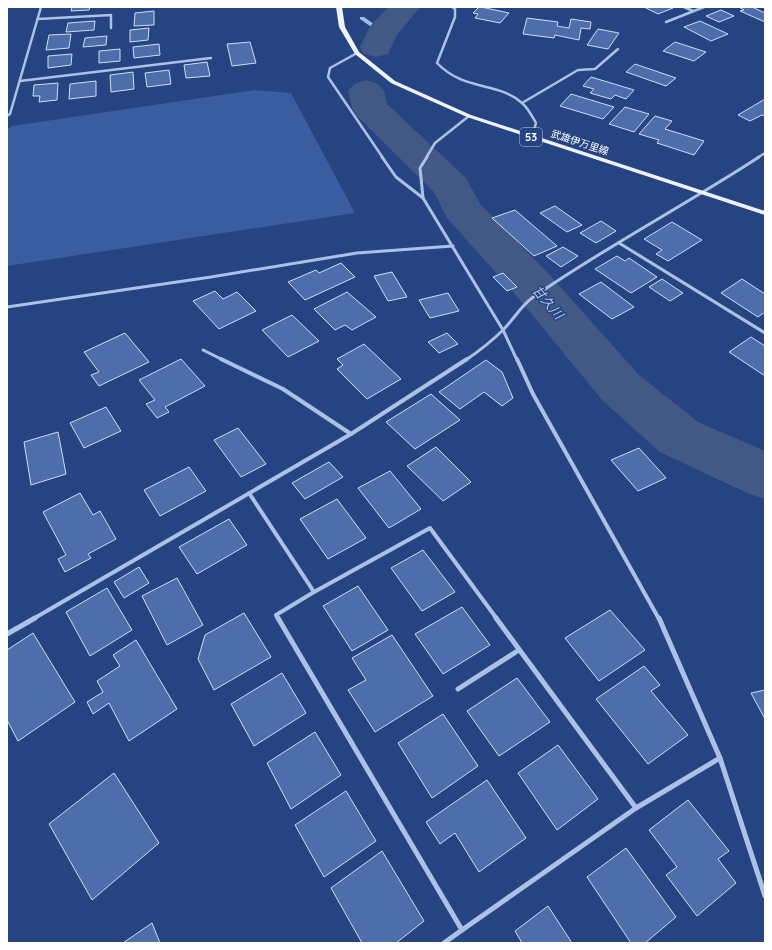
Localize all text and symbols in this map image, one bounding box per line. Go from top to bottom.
street label: 武雄伊万里線 [549,127,610,158]
road number: 53 [520,128,542,146]
water label: 甘久川 [529,282,568,323]

